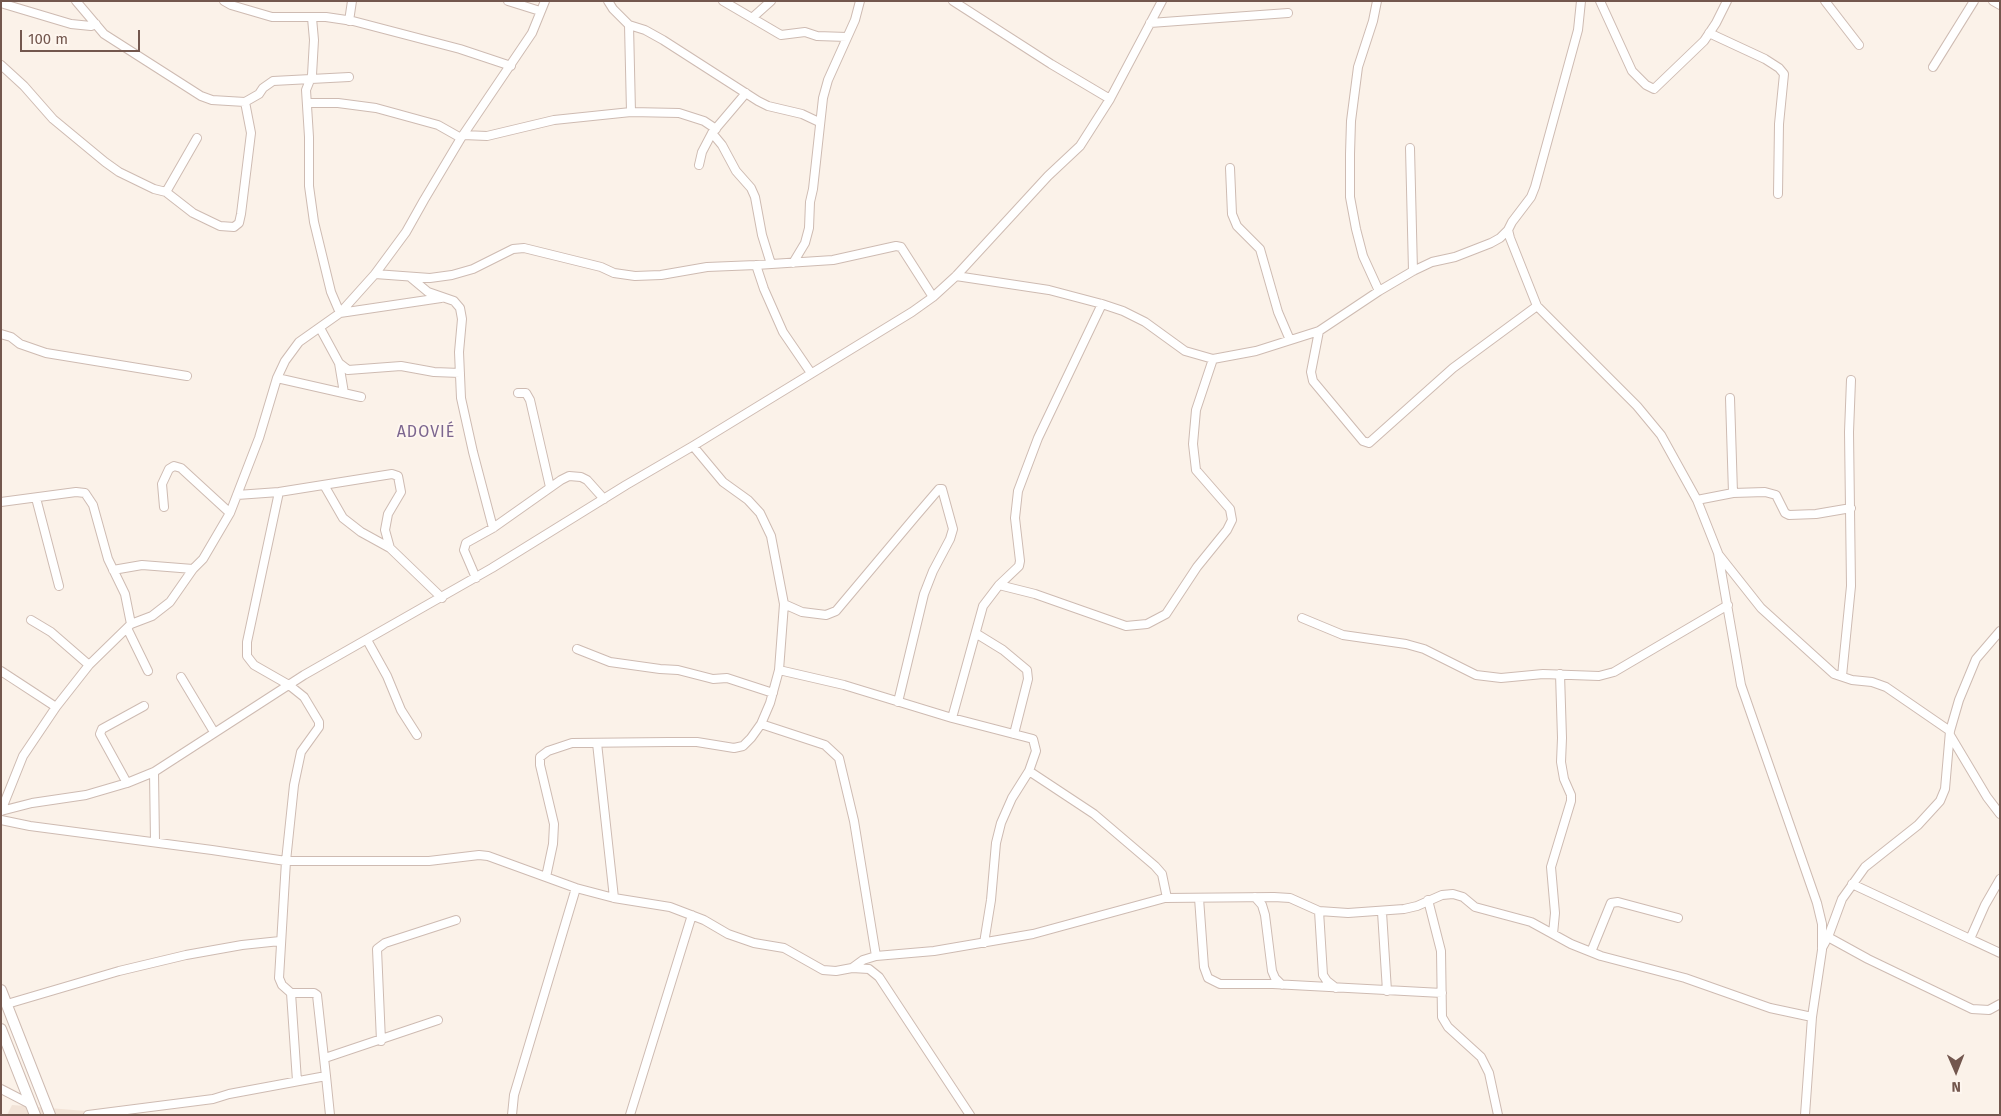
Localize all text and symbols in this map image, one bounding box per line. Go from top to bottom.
scale bar [22,20,142,52]
text: 100 m [28,30,68,48]
district label: ADOVIÉ [396,423,456,443]
north arrow [1931,1046,1981,1096]
text: N [1951,1078,1961,1095]

